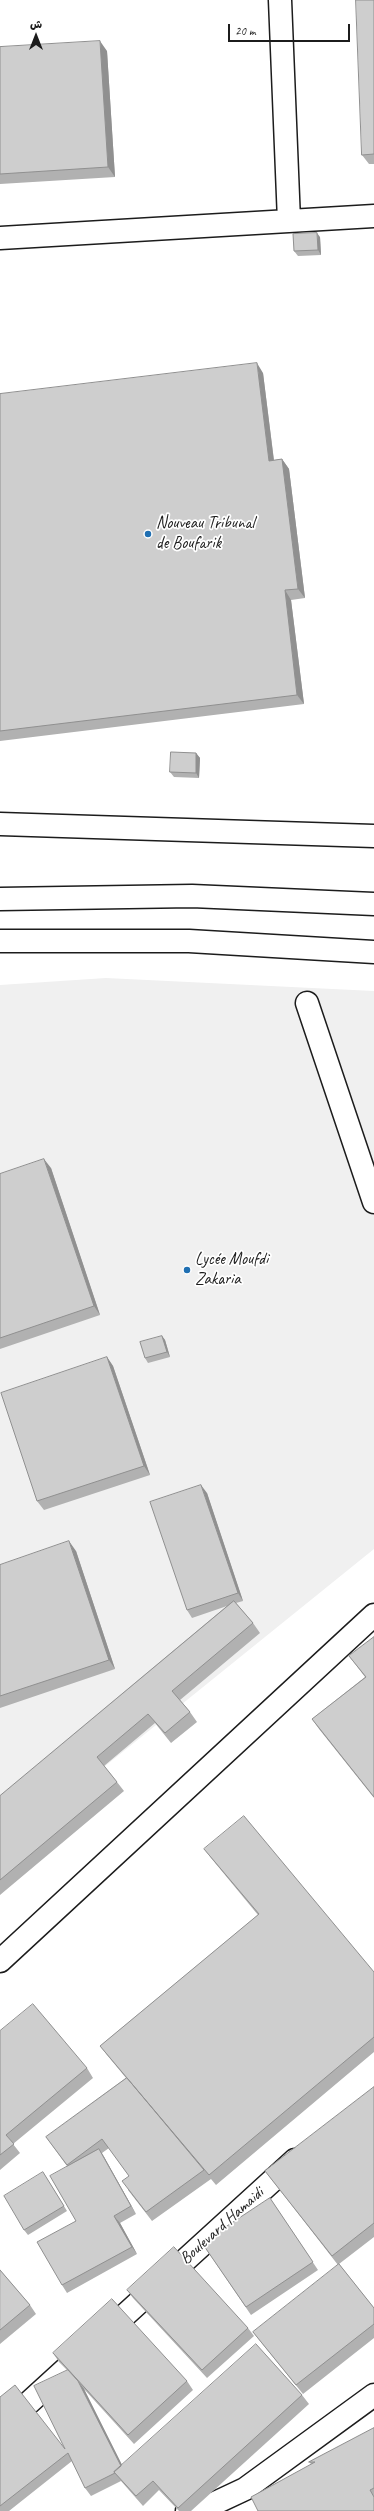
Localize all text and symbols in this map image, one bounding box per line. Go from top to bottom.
north arrow [16,16,56,56]
scale bar [230,16,352,42]
text: ش [30,17,42,31]
text: 20 m [235,23,255,39]
place label: Nouveau Tribunal de Boufarik [156,514,254,554]
marker: Nouveau Tribunal de Boufarik [143,529,153,539]
place label: Lycée Moufdi Zakaria [195,1250,268,1290]
marker: Lycée Moufdi Zakaria [182,1265,192,1275]
street label: Boulevard Hamaidi [176,2183,268,2269]

